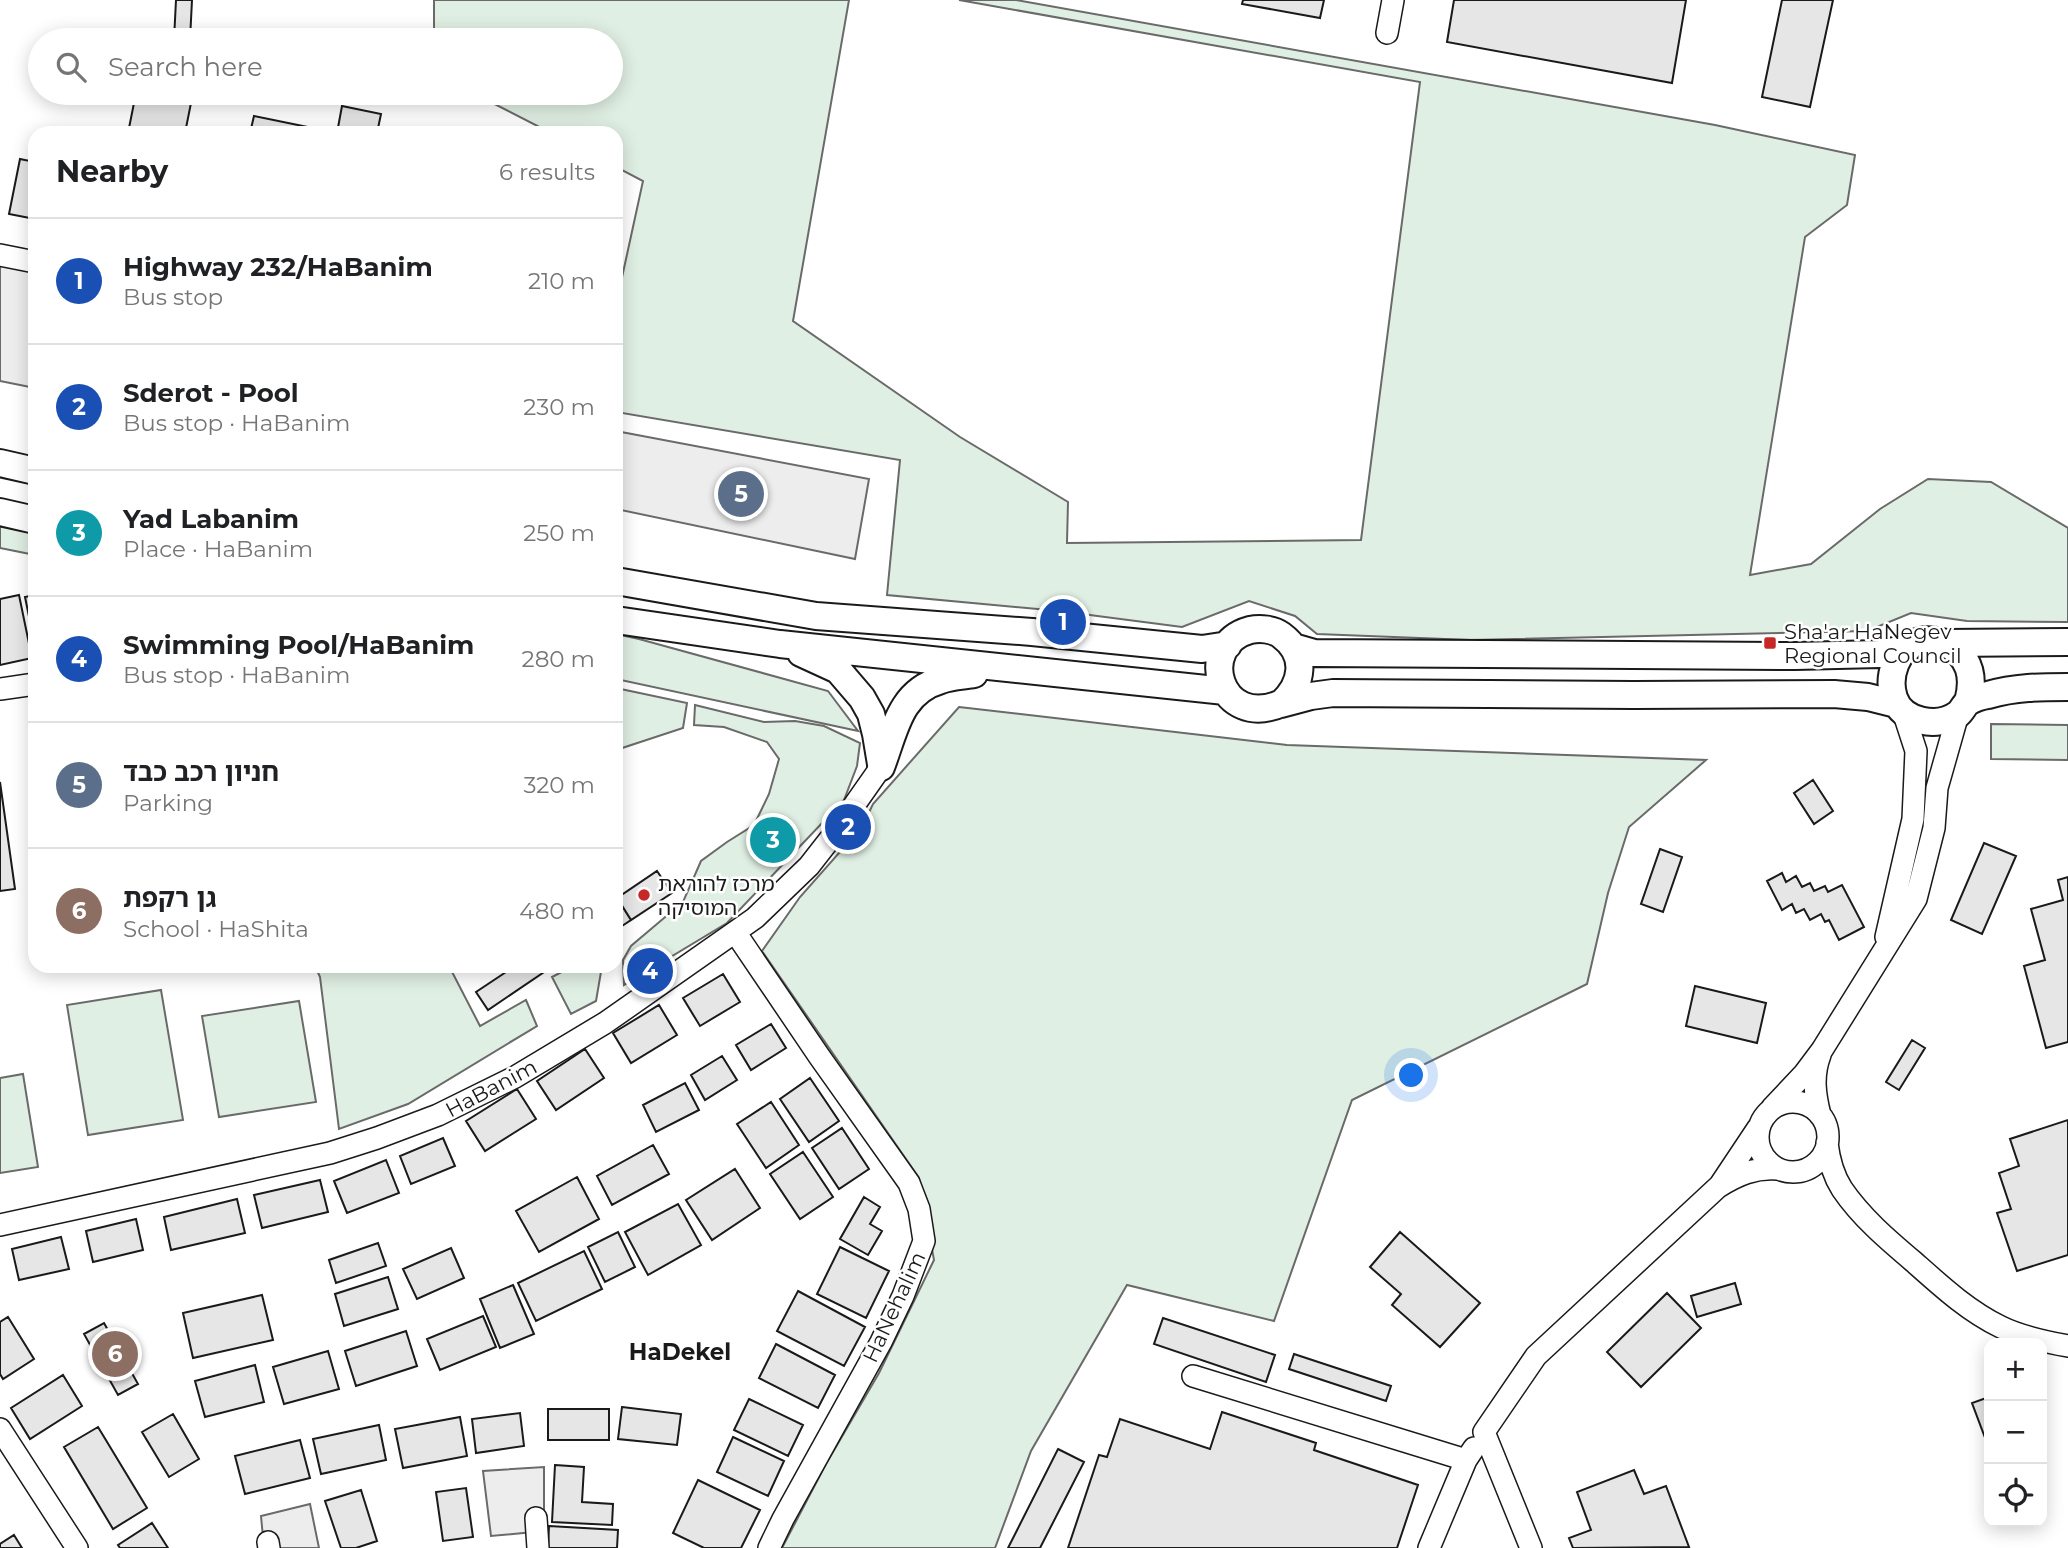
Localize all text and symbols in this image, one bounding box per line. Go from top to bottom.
search box [28,28,623,105]
icon: search [52,48,90,86]
text: Search here [108,51,263,83]
text: Nearby [56,153,168,190]
text: 6 results [499,158,595,186]
text: Highway 232/HaBanim [123,251,433,283]
text: 1 [74,267,84,295]
text: 210 m [528,267,595,295]
text: Bus stop [123,283,223,311]
text: Sderot - Pool [123,377,299,409]
text: 2 [72,393,86,421]
text: 230 m [523,393,595,421]
text: Bus stop · HaBanim [123,409,350,437]
pin: 5 [718,468,764,520]
text: Yad Labanim [123,503,299,535]
text: 3 [72,519,86,547]
text: 250 m [523,519,595,547]
text: Place · HaBanim [123,535,313,563]
pin: 1 [1040,596,1086,648]
place label: Sha'ar HaNegev Regional Council [1784,619,1962,668]
text: Swimming Pool/HaBanim [123,629,474,661]
marker: Sha'ar HaNegev Regional Council [1762,635,1778,651]
text: 4 [71,645,87,673]
text: 280 m [522,645,595,673]
text: Bus stop · HaBanim [123,661,350,689]
text: חניון רכב כבד [123,756,279,788]
text: 5 [72,771,86,799]
text: 320 m [523,771,595,799]
text: Parking [123,789,213,817]
pin: 2 [825,801,871,853]
pin: 3 [750,814,796,866]
place label: מרכז להוראת המוסיקה [658,871,775,920]
text: גן רקפת [123,882,217,914]
marker: מרכז להוראת המוסיקה [636,887,652,903]
text: 6 [72,897,86,925]
text: 480 m [519,897,595,925]
text: School · HaShita [123,915,309,943]
pin: 4 [627,945,673,997]
street label: HaBanim [441,1054,541,1122]
your location [1394,1058,1428,1092]
street label: HaNehalim [857,1248,931,1366]
pin: 6 [92,1328,138,1380]
district label: HaDekel [629,1338,731,1366]
map controls [1984,1338,2047,1527]
button: + [1984,1338,2047,1401]
button: − [1984,1401,2047,1464]
button: locate [1984,1464,2047,1527]

